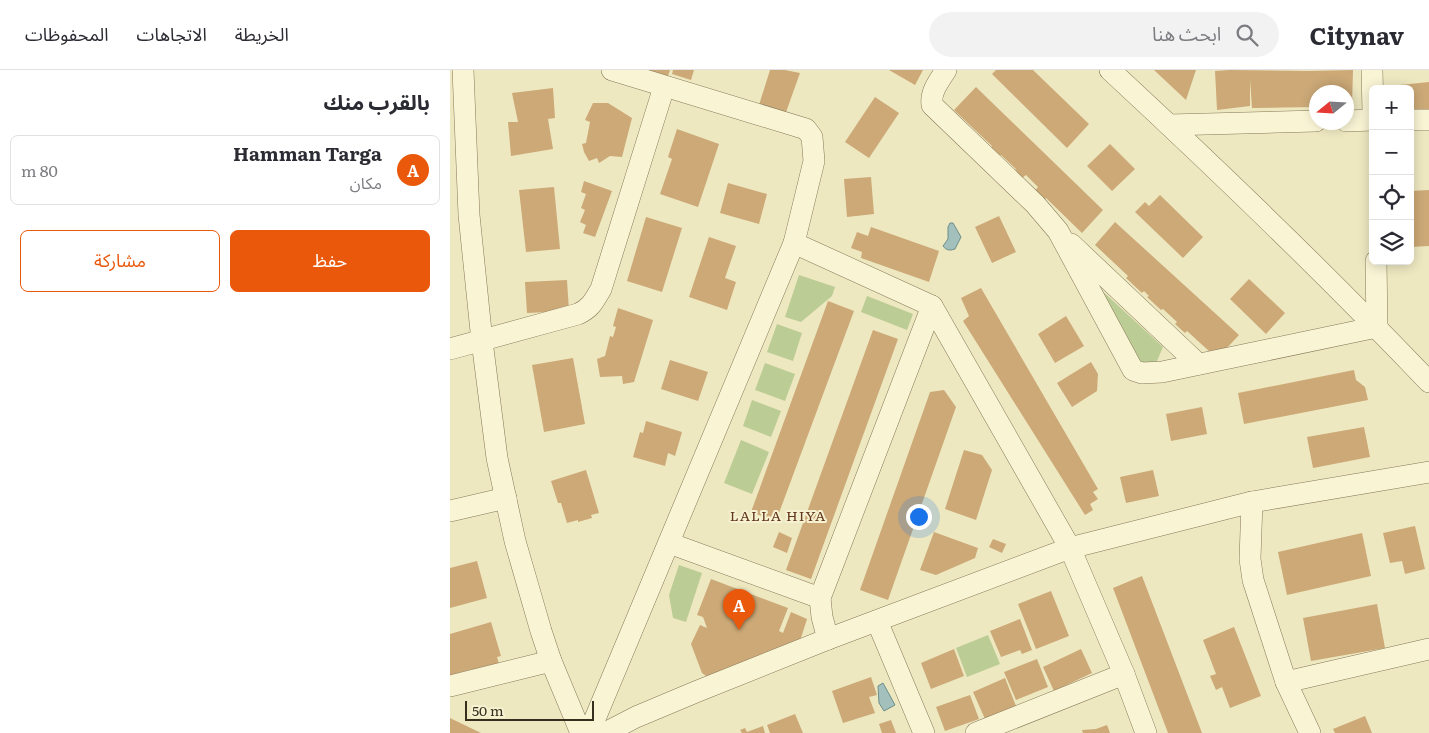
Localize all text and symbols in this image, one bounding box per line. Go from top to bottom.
search box [929,12,1279,57]
text: Citynav [1309,17,1404,52]
text: ابحث هنا [1152,19,1221,47]
text: المحفوظات [25,20,109,47]
text: الاتجاهات [137,20,207,47]
text: الخريطة [235,20,289,47]
icon: search [1233,21,1261,49]
text: بالقرب منك [323,85,430,116]
north arrow [1309,85,1354,130]
map controls [1369,85,1414,265]
button: + [1369,85,1414,130]
button: − [1369,130,1414,175]
text: Hamman Targa [233,139,382,167]
text: 80 m [21,158,58,182]
text: A [407,158,419,182]
text: مكان [350,170,382,194]
button: locate [1369,175,1414,220]
button: layers [1369,220,1414,265]
button: مشاركة [20,230,220,292]
button: حفظ [230,230,430,292]
your location [906,504,932,530]
district label: LALLA HIYA [730,505,826,525]
pin: A [723,589,755,630]
scale bar [465,698,594,721]
text: 50 m [472,700,504,720]

